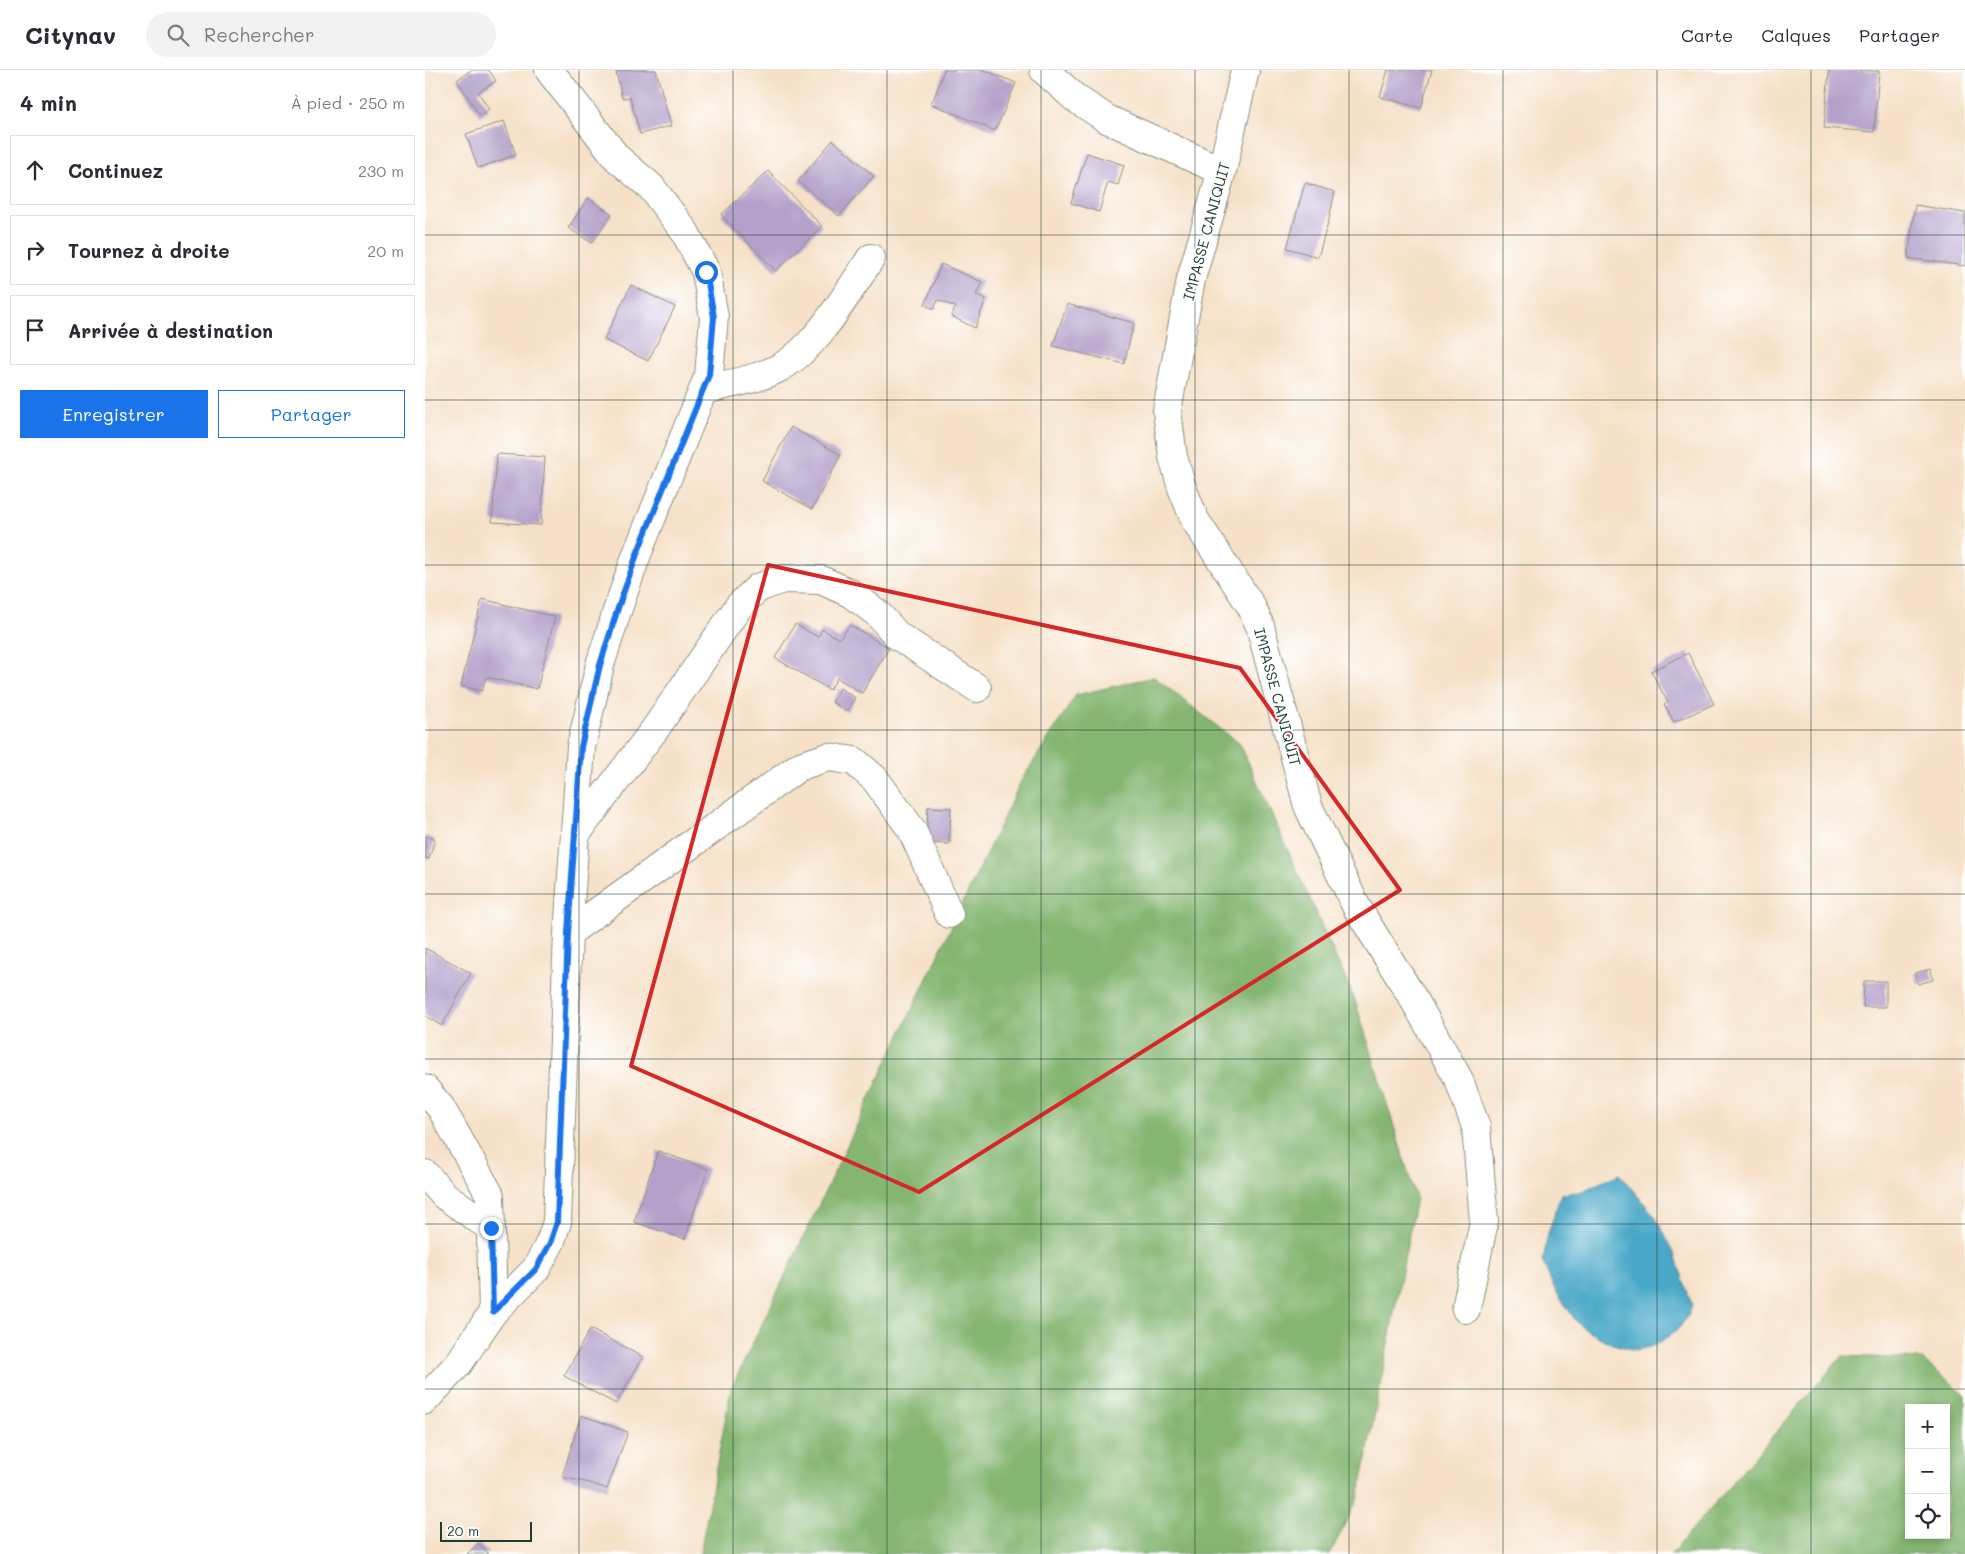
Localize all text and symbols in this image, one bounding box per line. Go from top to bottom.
search box [146,12,496,57]
text: Citynav [25,19,116,50]
icon: search [164,21,192,49]
text: Rechercher [204,22,314,47]
text: Carte [1681,23,1733,47]
text: Calques [1761,23,1831,47]
text: Partager [1859,23,1940,47]
text: 4 min [20,89,77,116]
text: À pied · 250 m [291,92,405,113]
icon: ahead [21,156,49,184]
text: Continuez [68,158,163,183]
text: 230 m [358,160,404,181]
street label: IMPASSE CANIQUIT [1178,160,1234,302]
icon: right [21,236,49,264]
text: Tournez à droite [68,238,230,263]
text: 20 m [367,240,404,261]
route start [695,261,718,284]
icon: arrive [21,316,49,344]
text: Arrivée à destination [68,318,273,343]
button: Enregistrer [20,390,208,438]
button: Partager [218,390,405,438]
street label: IMPASSE CANIQUIT [1250,626,1306,768]
route end [480,1217,503,1240]
map controls [1905,1404,1950,1539]
button: + [1905,1404,1950,1449]
button: − [1905,1449,1950,1494]
button: locate [1905,1494,1950,1539]
scale bar [440,1519,533,1542]
text: 20 m [447,1521,479,1540]

